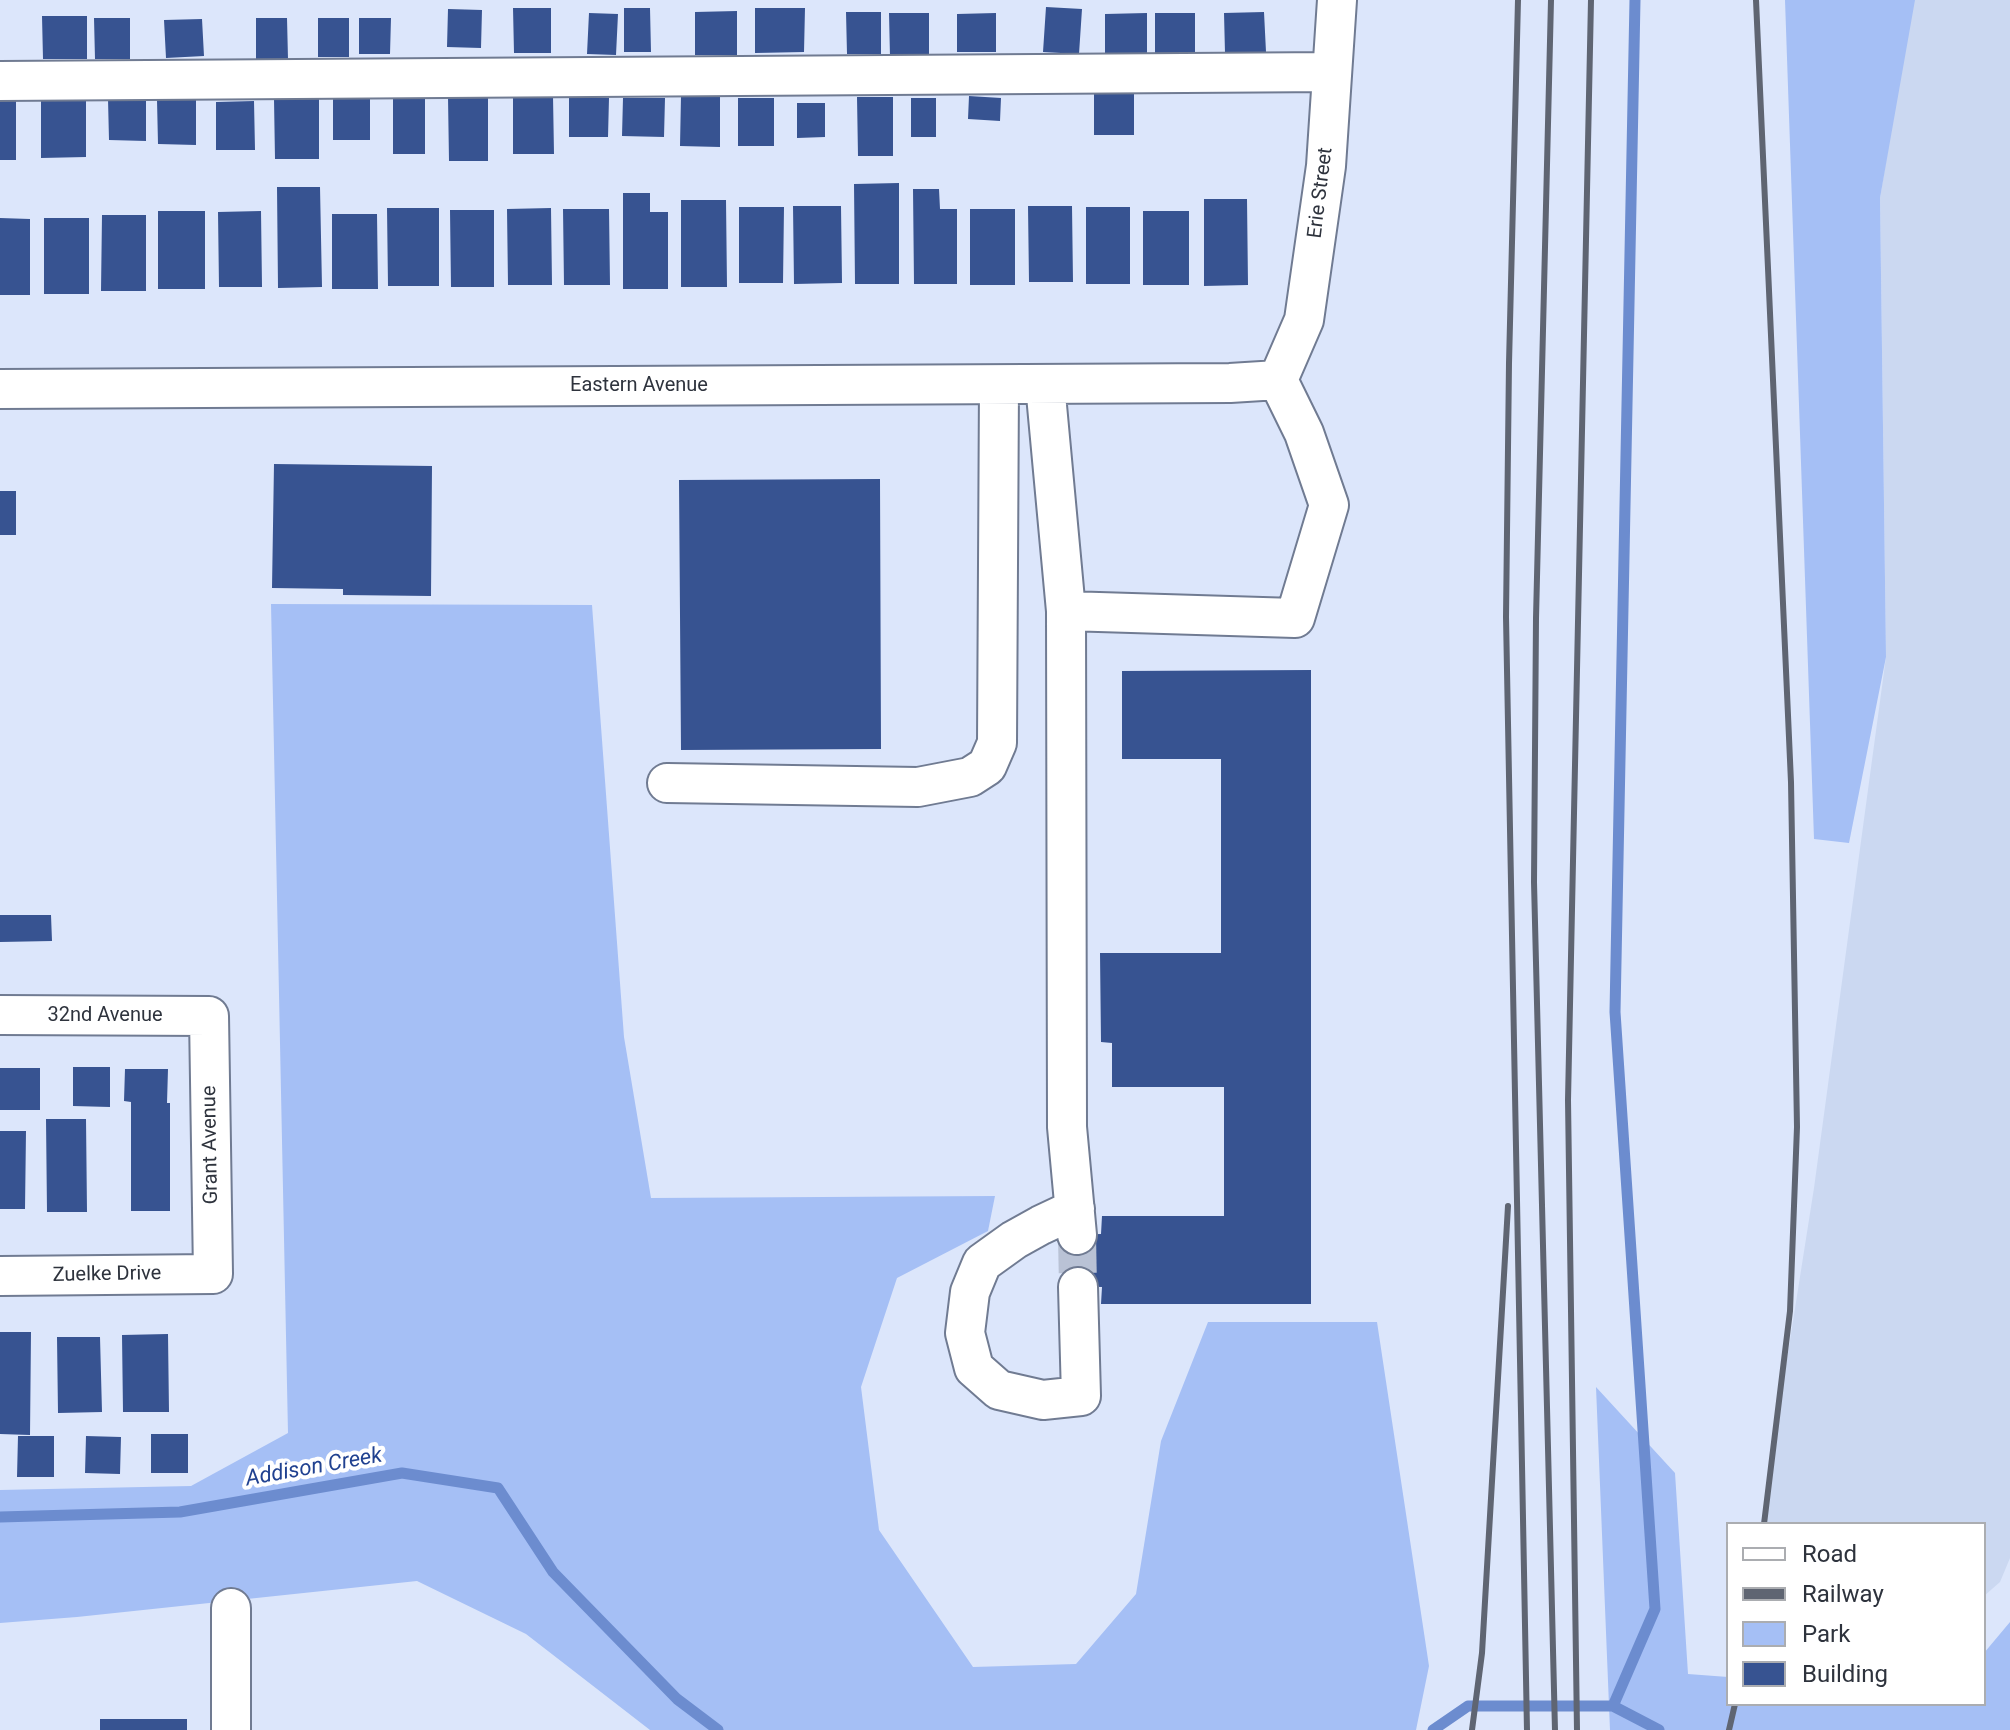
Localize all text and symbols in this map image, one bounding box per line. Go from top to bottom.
street label: Erie Street [1304,146,1338,240]
street label: Eastern Avenue [570,374,708,398]
street label: 32nd Avenue [47,1004,163,1028]
street label: Grant Avenue [198,1085,224,1205]
street label: Zuelke Drive [52,1262,162,1288]
water label: Addison Creek [244,1443,384,1493]
legend [1726,1522,1986,1706]
text: Road [1802,1540,1857,1568]
text: Railway [1802,1580,1884,1608]
text: Park [1802,1620,1850,1648]
text: Building [1802,1660,1888,1688]

